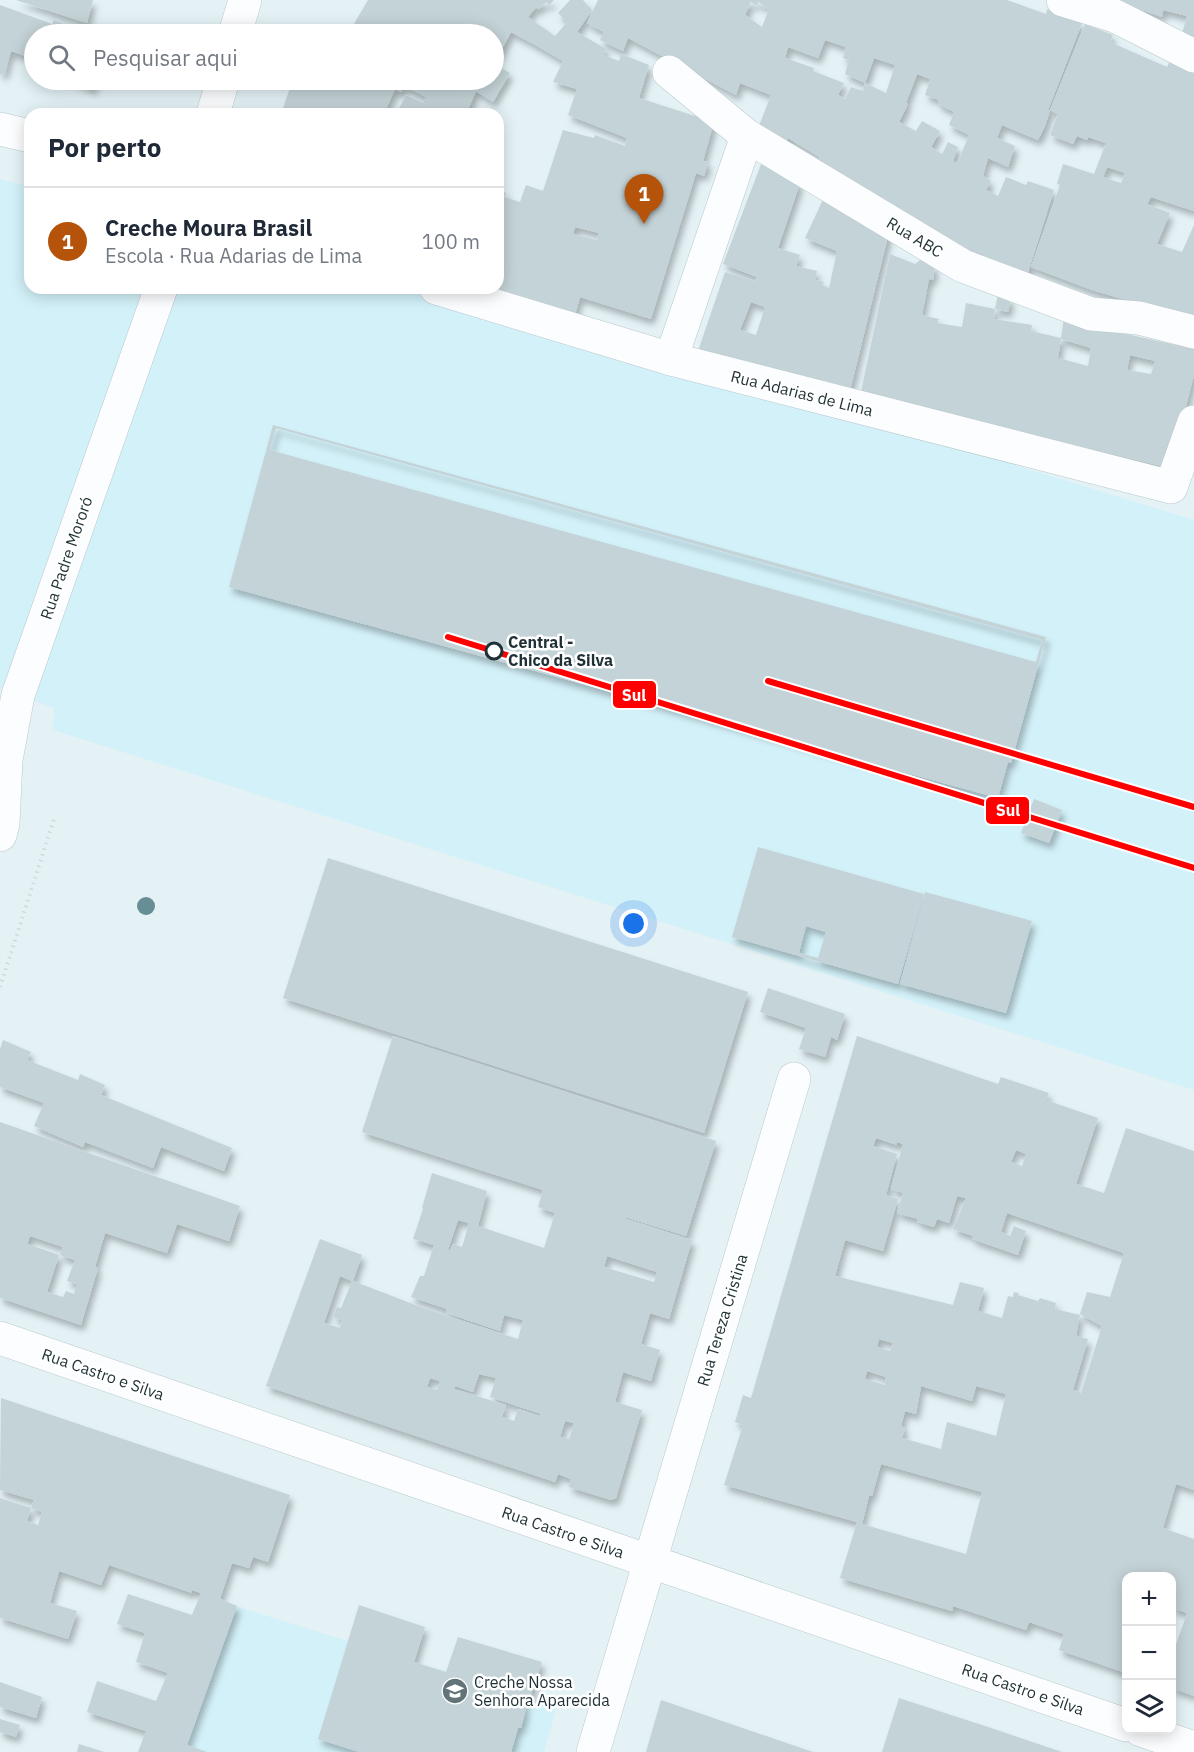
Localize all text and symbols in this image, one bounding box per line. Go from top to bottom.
search box [24,24,504,90]
icon: search [45,41,78,74]
text: Pesquisar aqui [93,43,238,72]
text: Por perto [48,130,161,164]
pin: 1 [624,174,664,224]
street label: Rua ABC [883,212,947,262]
text: Creche Moura Brasil [105,213,312,242]
text: 1 [62,228,74,255]
text: 100 m [422,228,480,255]
text: Escola · Rua Adarias de Lima [105,242,362,269]
street label: Rua Adarias de Lima [729,366,876,420]
street label: Rua Padre Mororó [36,494,96,622]
place label: Central - Chico da Silva [508,632,613,670]
marker: Central - Chico da Silva [485,642,503,660]
line badge: Sul [612,680,657,709]
text: Sul [622,685,646,705]
line badge: Sul [985,796,1030,825]
text: Sul [996,800,1020,820]
your location [619,909,648,938]
street label: Rua Tereza Cristina [692,1251,752,1389]
street label: Rua Castro e Silva [39,1344,167,1404]
street label: Rua Castro e Silva [499,1502,627,1562]
map controls [1122,1572,1176,1734]
button: + [1122,1572,1176,1626]
button: − [1122,1626,1176,1680]
street label: Rua Castro e Silva [959,1659,1087,1719]
place label: Creche Nossa Senhora Aparecida [474,1672,610,1710]
school or university icon: Creche Nossa Senhora Aparecida [440,1676,470,1706]
button: layers [1122,1680,1176,1734]

